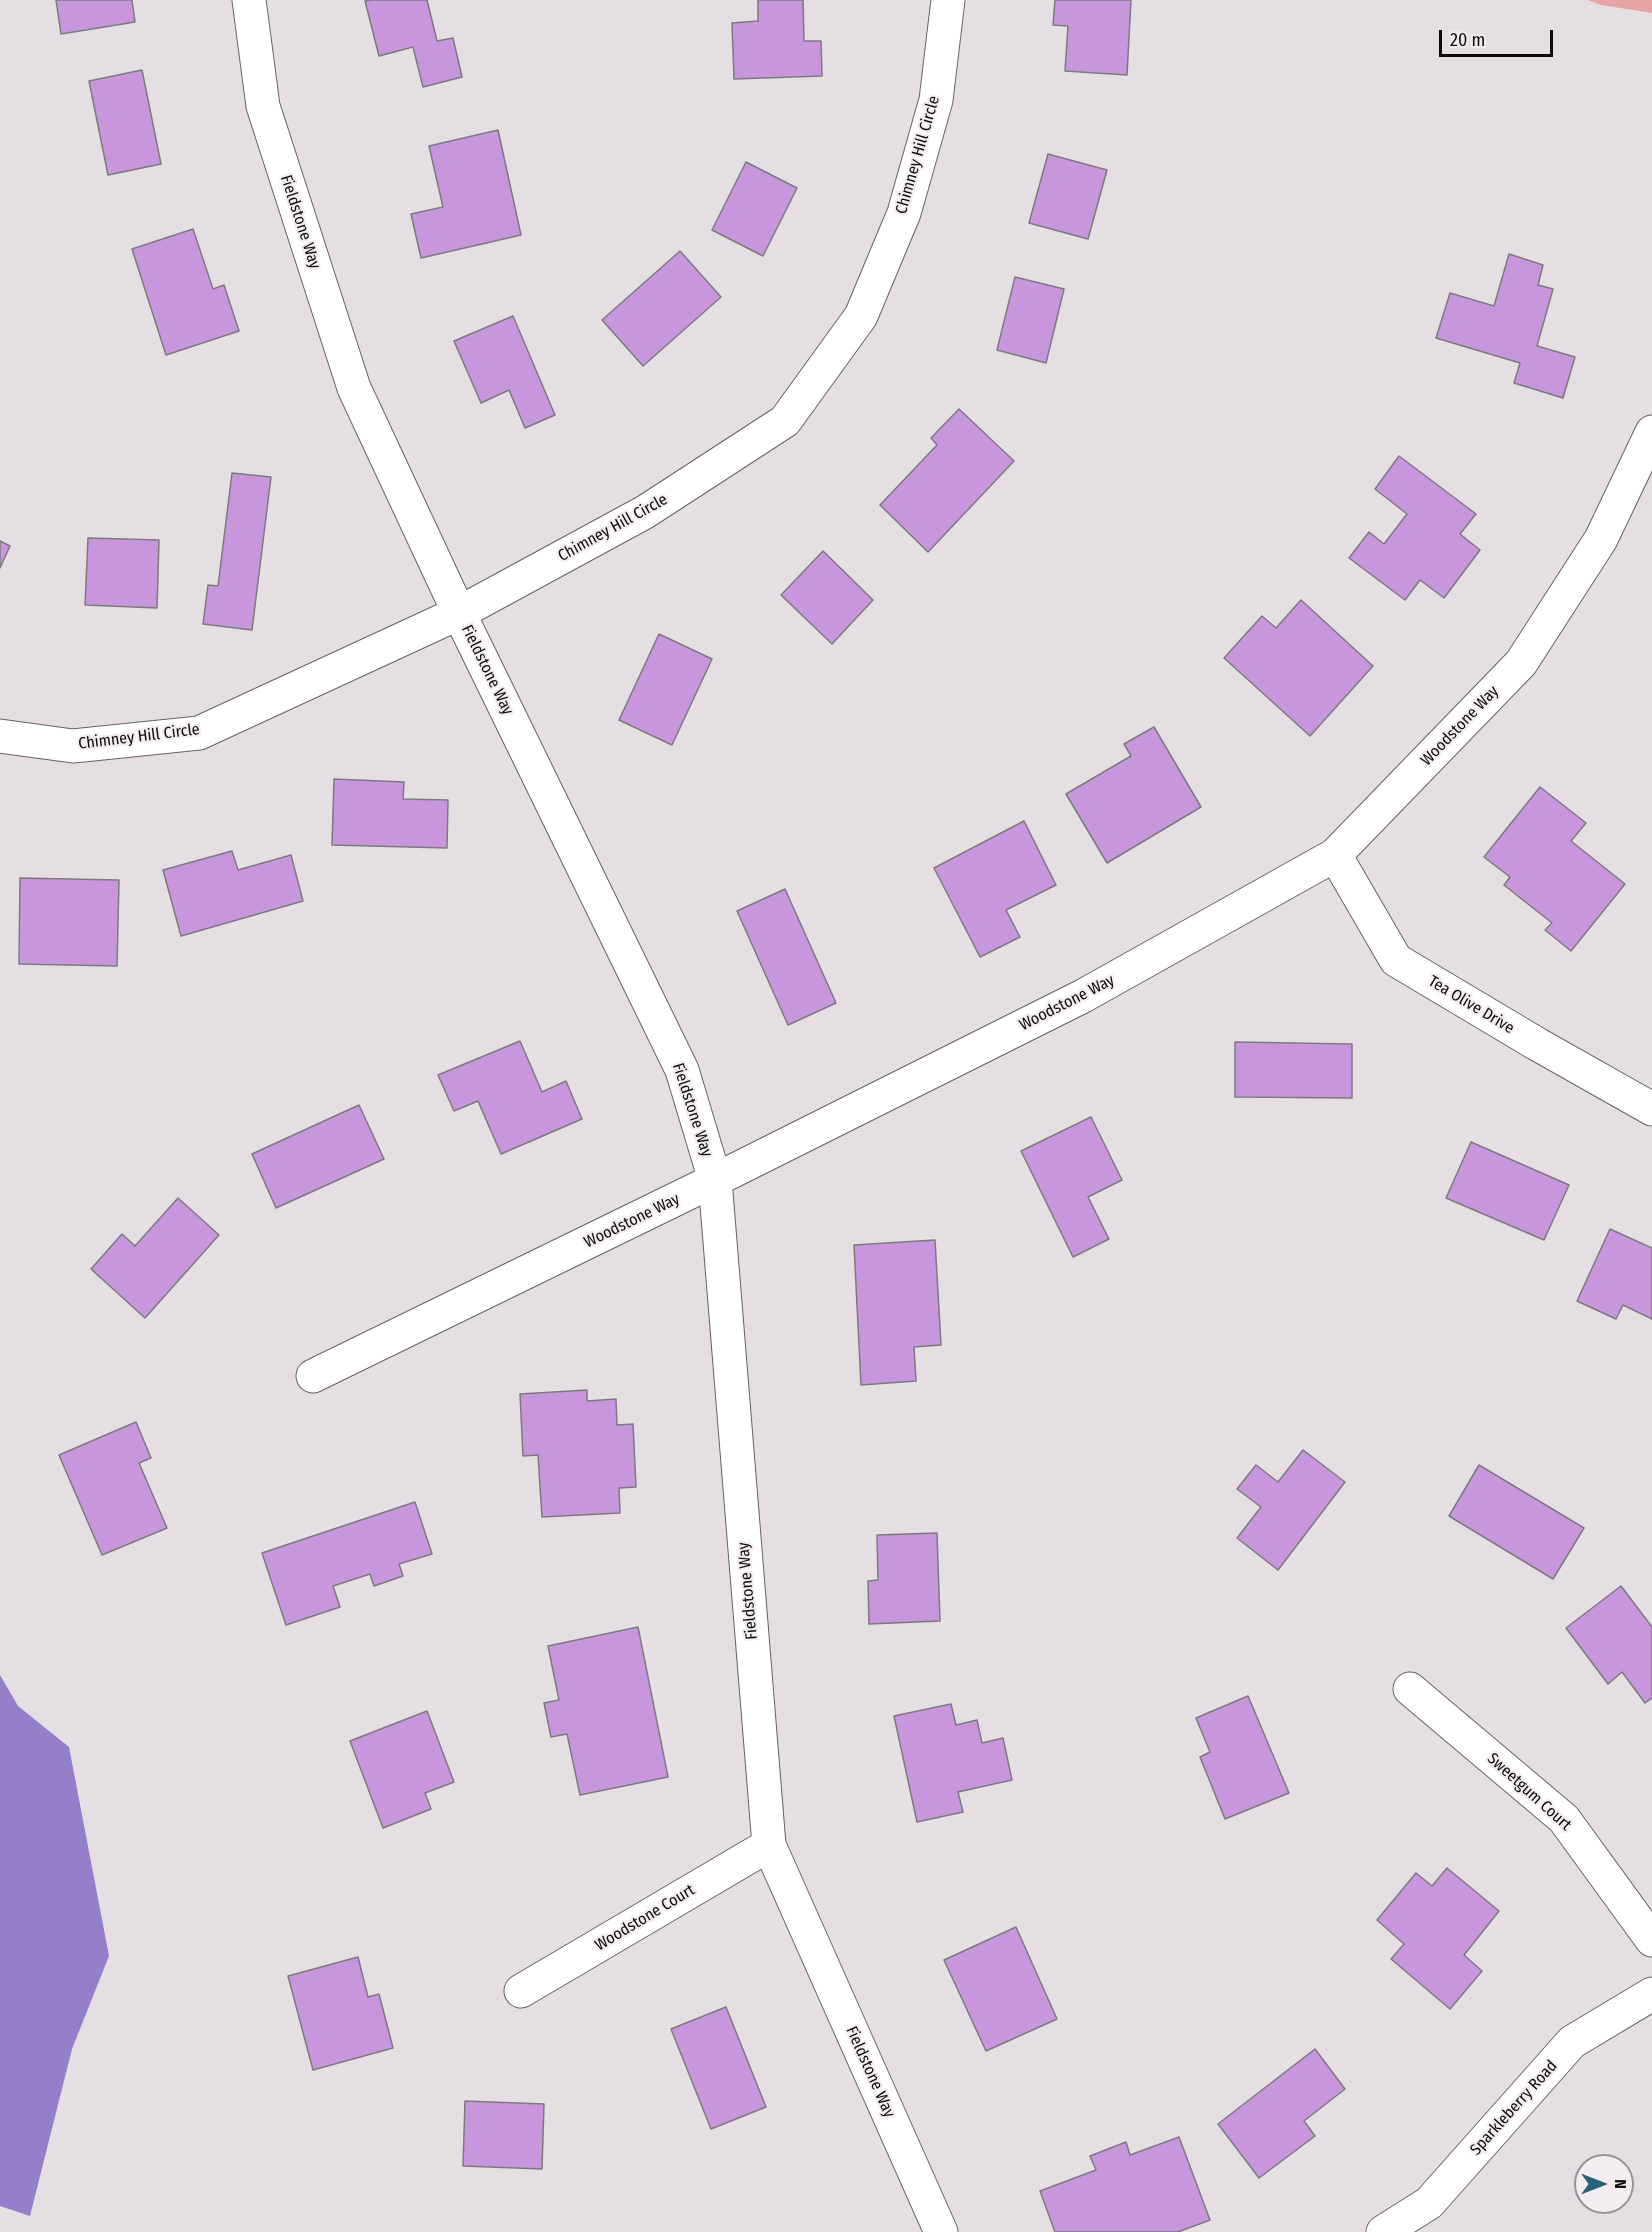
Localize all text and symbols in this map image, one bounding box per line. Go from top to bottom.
scale bar [1442,18,1556,56]
text: 20 m [1450,29,1485,51]
street label: Chimney Hill Circle [892,94,944,216]
street label: Fieldstone Way [276,173,324,271]
street label: Chimney Hill Circle [555,490,671,566]
street label: Fieldstone Way [457,622,517,718]
street label: Woodstone Way [1417,682,1503,770]
street label: Chimney Hill Circle [77,720,201,754]
street label: Woodstone Way [1016,971,1118,1035]
street label: Tea Olive Drive [1425,972,1517,1038]
street label: Fieldstone Way [668,1061,716,1159]
street label: Woodstone Way [581,1190,683,1252]
street label: Fieldstone Way [734,1541,762,1641]
street label: Sweetgum Court [1483,1749,1575,1835]
street label: Woodstone Court [592,1881,698,1955]
street label: Fieldstone Way [841,2023,899,2121]
street label: Sparkleberry Road [1466,2057,1562,2159]
north arrow [1574,2154,1634,2214]
text: N [1611,2179,1630,2189]

